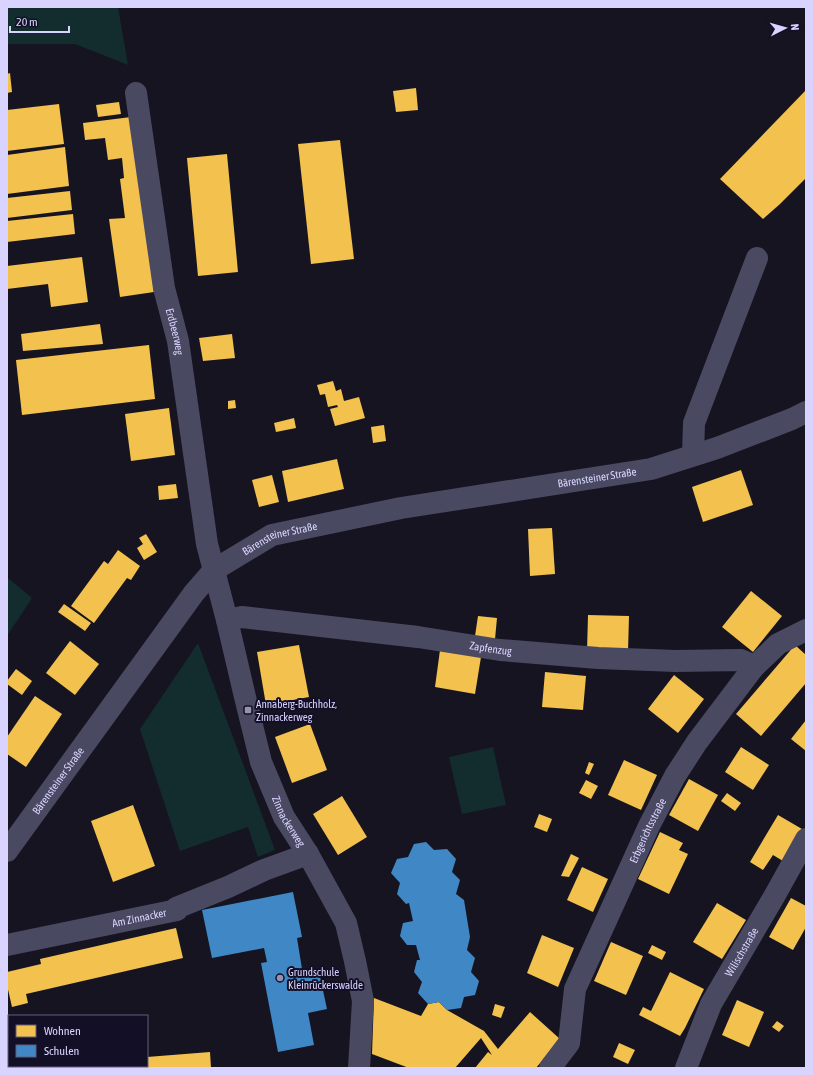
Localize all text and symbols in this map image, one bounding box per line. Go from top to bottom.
scale bar [10,8,69,34]
north arrow [765,8,805,48]
text: 20 m [16,15,38,29]
text: N [789,23,801,31]
street label: Erdbeerweg [164,307,186,356]
street label: Bärensteiner Straße [557,465,637,489]
street label: Bärensteiner Straße [240,520,318,558]
street label: Zapfenzug [469,639,513,657]
place label: Annaberg-Buchholz, Zinnackerweg [256,698,337,723]
marker: Annaberg-Buchholz, Zinnackerweg [243,705,253,715]
street label: Bärensteiner Straße [30,745,86,816]
street label: Zinnackerweg [270,794,308,849]
street label: Erbgerichtsstraße [627,796,668,865]
street label: Am Zinnacker [111,906,168,929]
street label: Wilischstraße [723,925,761,979]
place label: Grundschule Kleinrückerswalde [288,966,363,991]
marker: Grundschule Kleinrückerswalde [275,973,285,983]
legend [8,1015,148,1067]
text: Wohnen [44,1024,81,1038]
text: Schulen [44,1044,79,1058]

